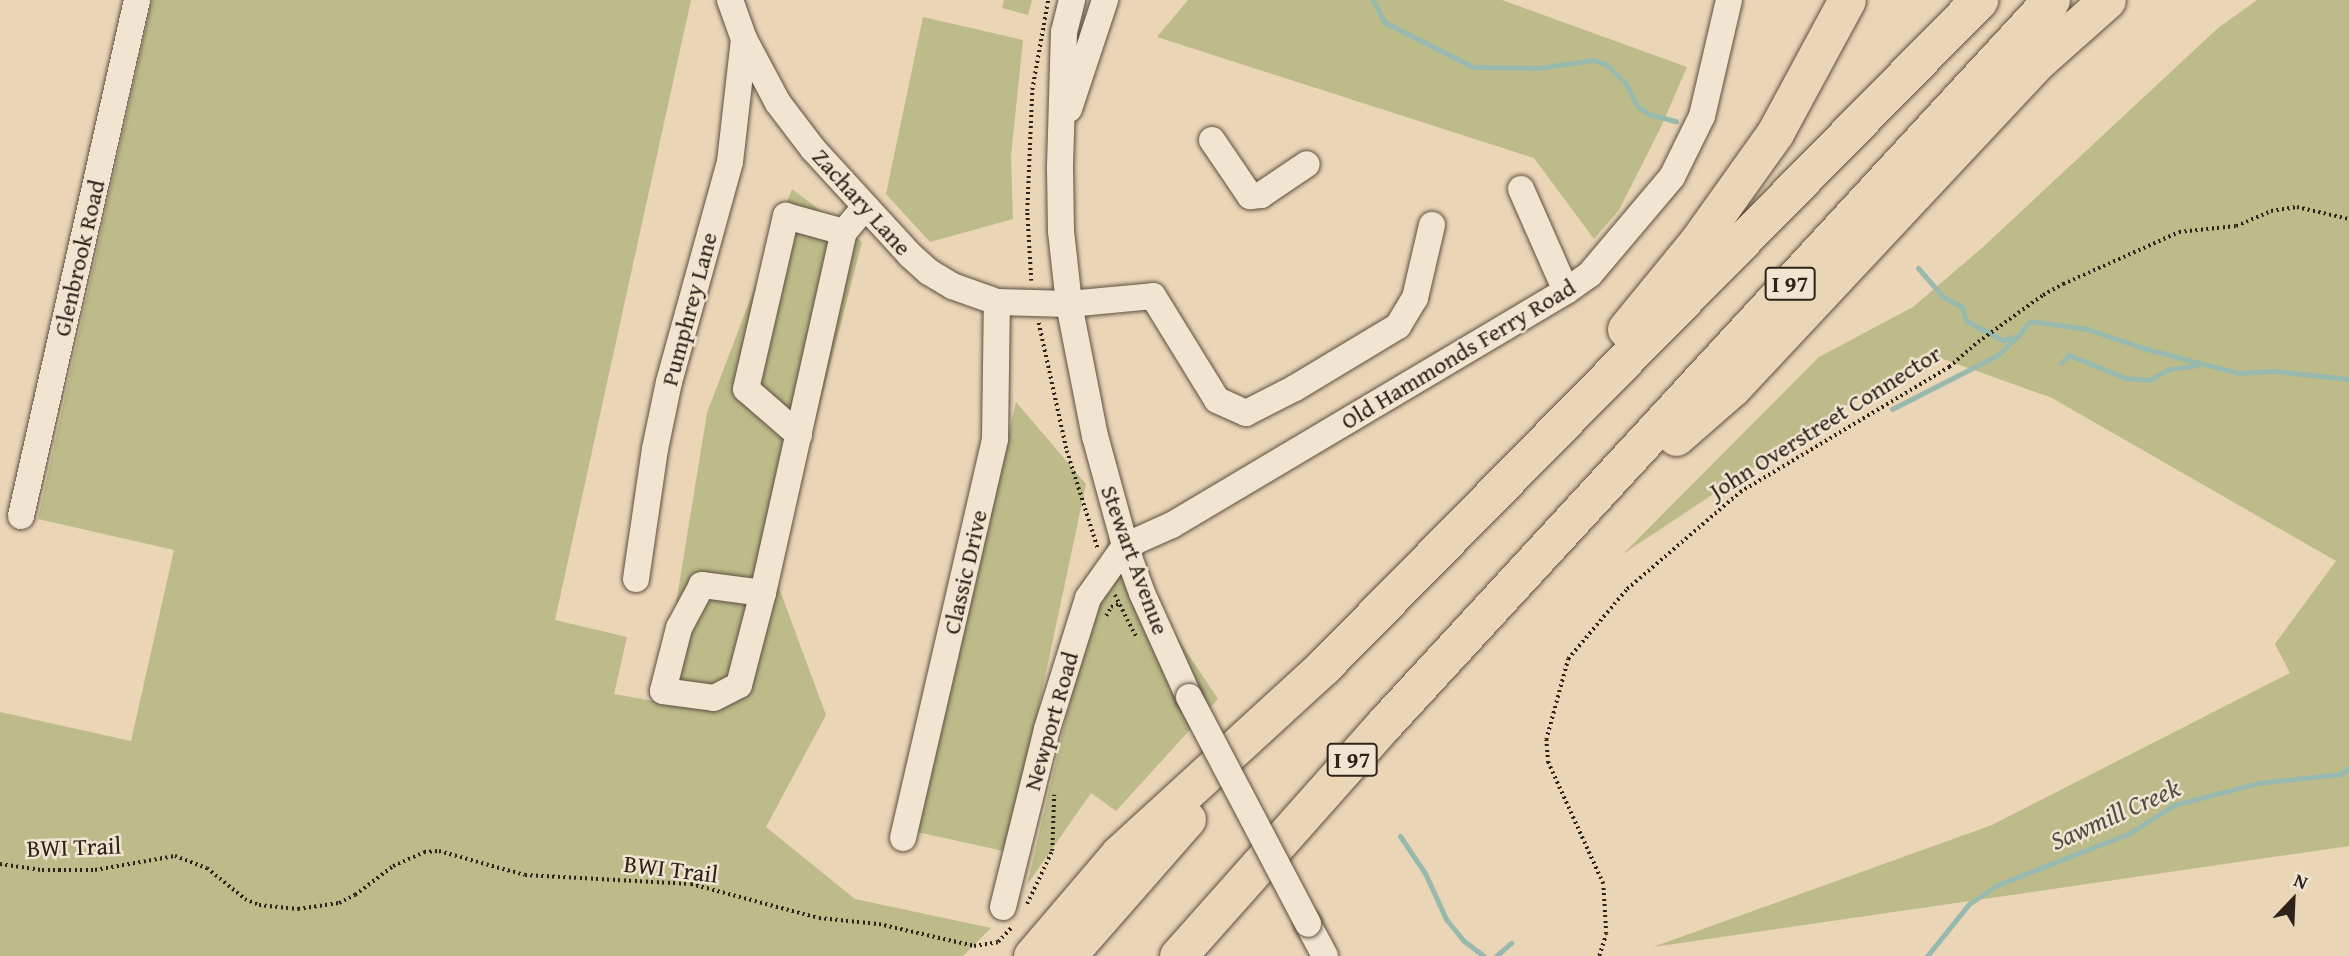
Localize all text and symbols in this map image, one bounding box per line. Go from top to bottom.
street label: Zachary Lane [806,143,918,261]
street label: Glenbrook Road [47,177,111,339]
street label: Pumphrey Lane [655,229,723,389]
road number: I 97 [1764,264,1816,304]
street label: Old Hammonds Ferry Road [1336,273,1580,435]
street label: John Overstreet Connector [1704,339,1946,505]
street label: Stewart Avenue [1095,481,1175,639]
street label: Classic Drive [937,507,993,637]
street label: Newport Road [1017,648,1085,794]
road number: I 97 [1326,740,1378,780]
water label: Sawmill Creek [2045,772,2185,856]
street label: BWI Trail [26,831,122,863]
street label: BWI Trail [622,849,720,889]
north arrow [2258,865,2328,935]
text: N [2290,865,2313,896]

